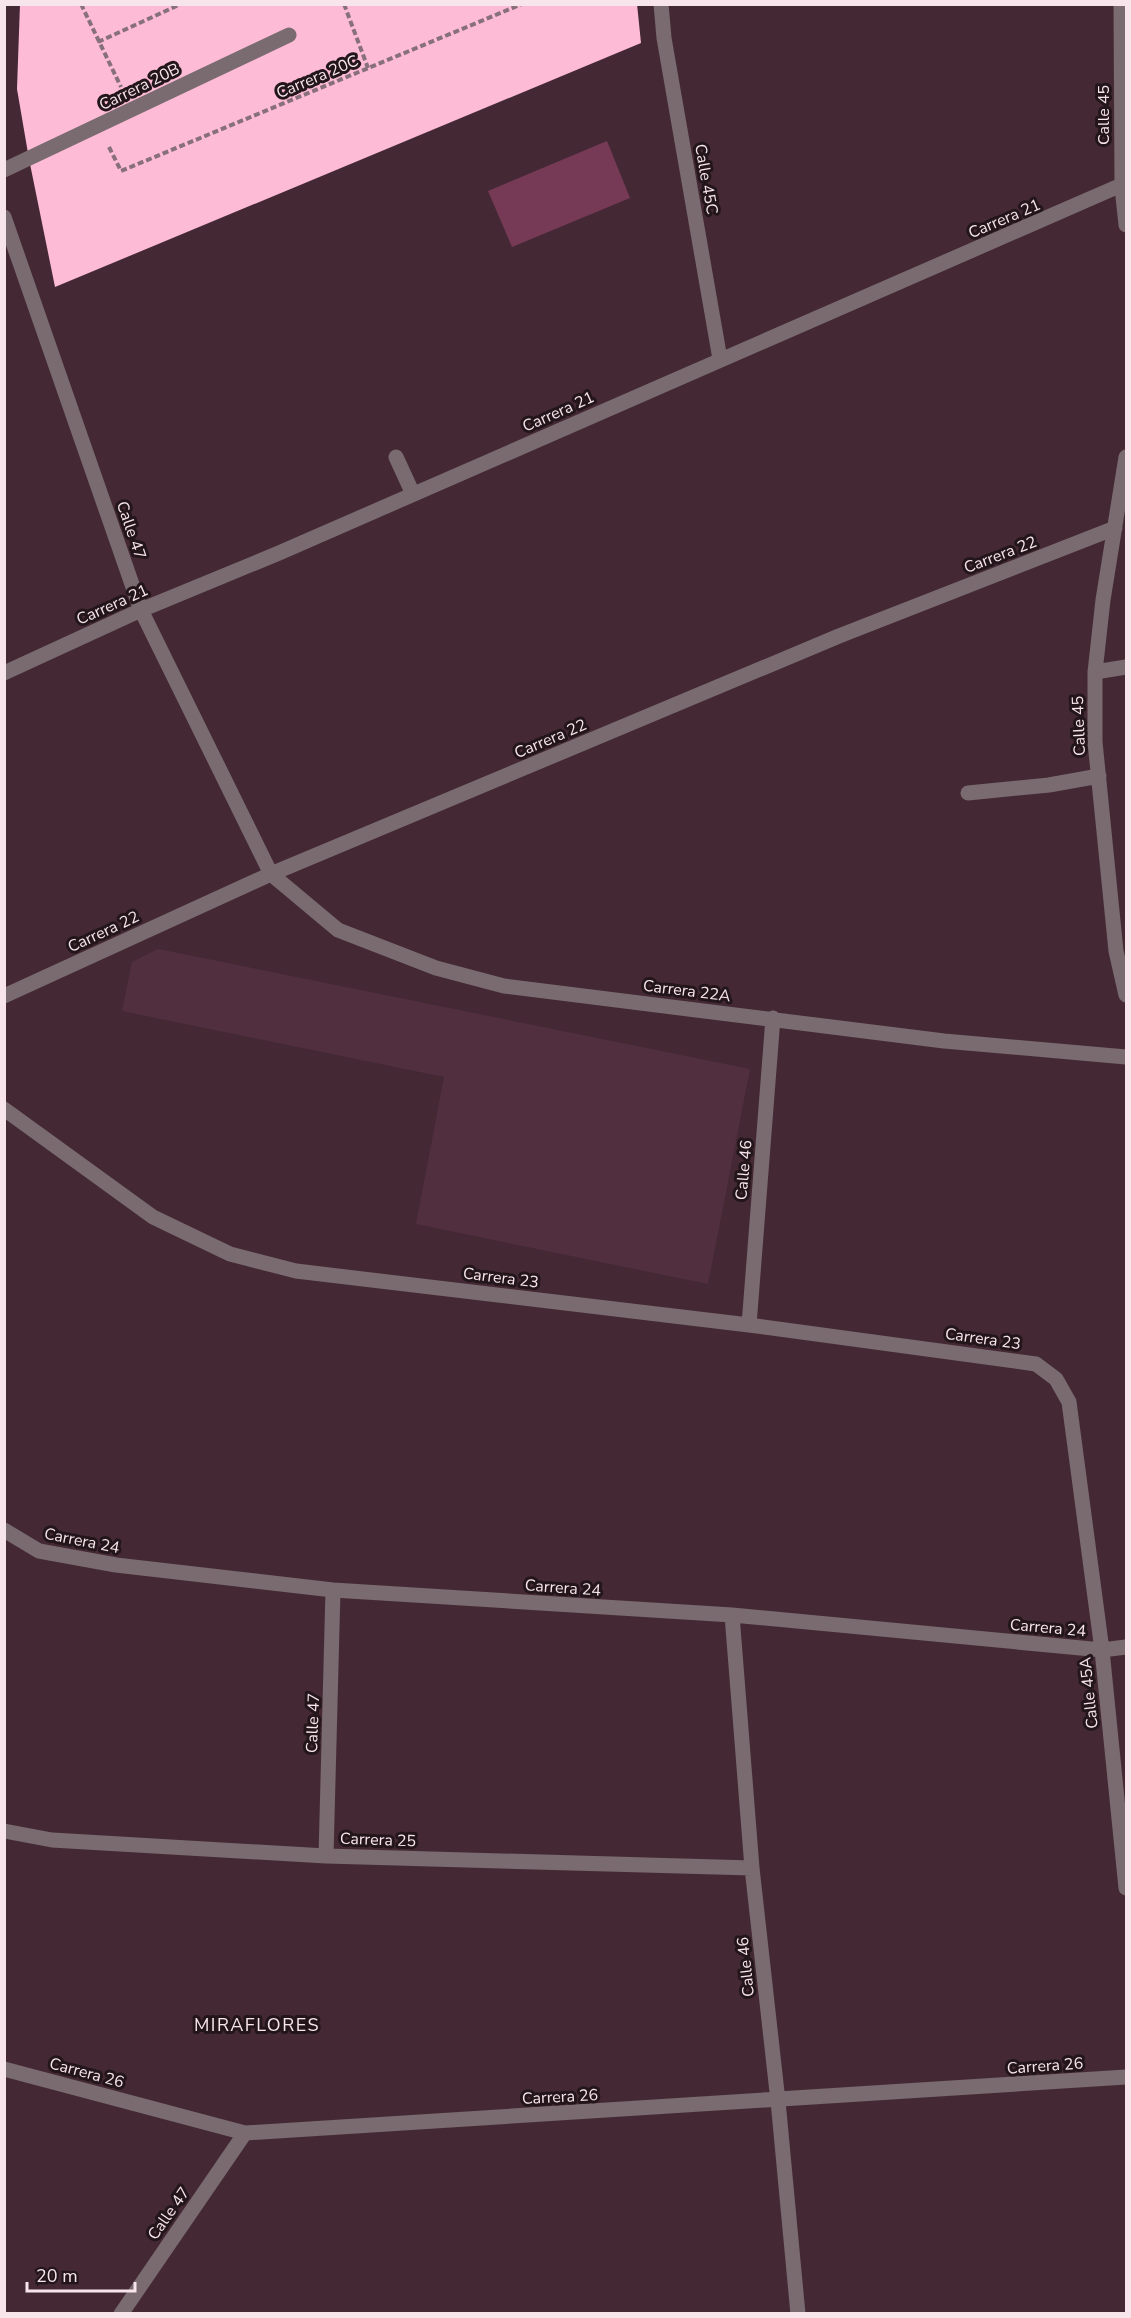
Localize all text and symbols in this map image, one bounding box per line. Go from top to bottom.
street label: Carrera 20C [273,50,362,104]
street label: Carrera 20B [95,58,183,116]
street label: Calle 45 [1093,85,1115,145]
street label: Calle 45C [689,142,723,216]
street label: Carrera 21 [965,194,1044,244]
street label: Carrera 21 [519,386,598,437]
street label: Calle 47 [111,498,151,562]
street label: Carrera 22 [961,531,1040,579]
street label: Carrera 21 [73,579,152,630]
street label: Calle 45 [1067,695,1091,756]
street label: Carrera 22 [511,714,590,764]
street label: Carrera 22 [64,906,143,958]
street label: Carrera 22A [642,975,732,1007]
street label: Calle 46 [730,1139,758,1201]
street label: Carrera 23 [462,1262,540,1294]
street label: Carrera 23 [944,1323,1022,1355]
street label: Carrera 24 [42,1523,122,1559]
street label: Carrera 24 [524,1574,602,1602]
street label: Carrera 24 [1009,1614,1087,1642]
street label: Calle 45A [1074,1656,1104,1730]
street label: Calle 47 [301,1693,325,1754]
street label: Carrera 25 [339,1828,416,1852]
street label: Calle 46 [732,1936,760,1998]
district label: MIRAFLORES [194,2013,320,2037]
street label: Carrera 26 [47,2052,126,2093]
street label: Carrera 26 [1006,2052,1084,2080]
street label: Carrera 26 [521,2084,599,2110]
street label: Calle 47 [143,2183,195,2245]
scale bar [27,2255,135,2293]
text: 20 m [36,2264,78,2288]

